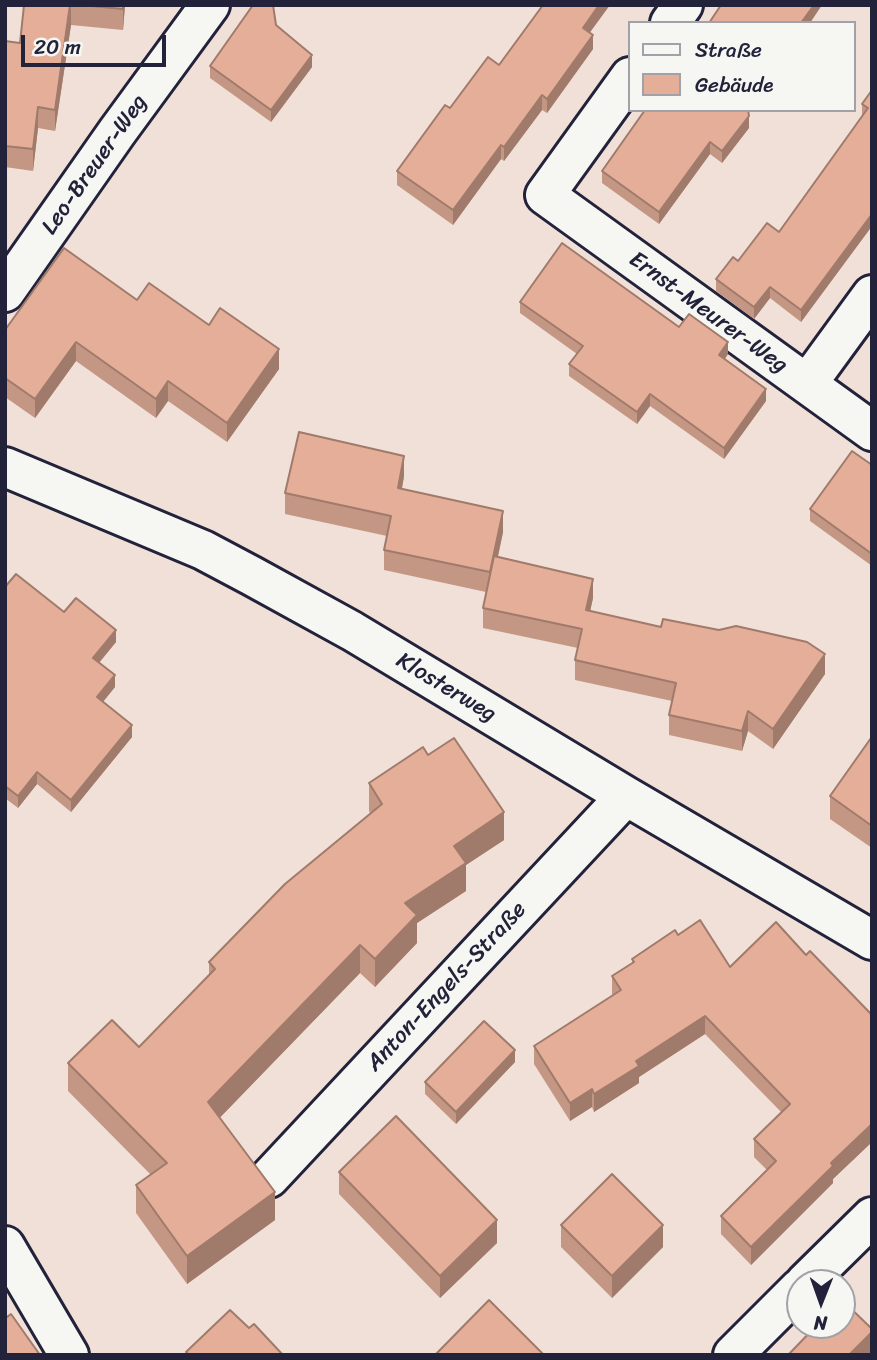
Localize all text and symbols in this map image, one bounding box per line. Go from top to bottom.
scale bar [24,21,170,65]
legend [628,21,856,112]
text: 20 m [34,28,81,66]
text: Straße [695,31,762,69]
text: Gebäude [695,66,773,104]
street label: Leo-Breuer-Weg [36,90,154,240]
street label: Ernst-Meurer-Weg [623,246,793,380]
street label: Klosterweg [391,647,501,729]
street label: Anton-Engels-Straße [361,896,533,1078]
north arrow [786,1269,856,1339]
text: N [814,1307,828,1340]

